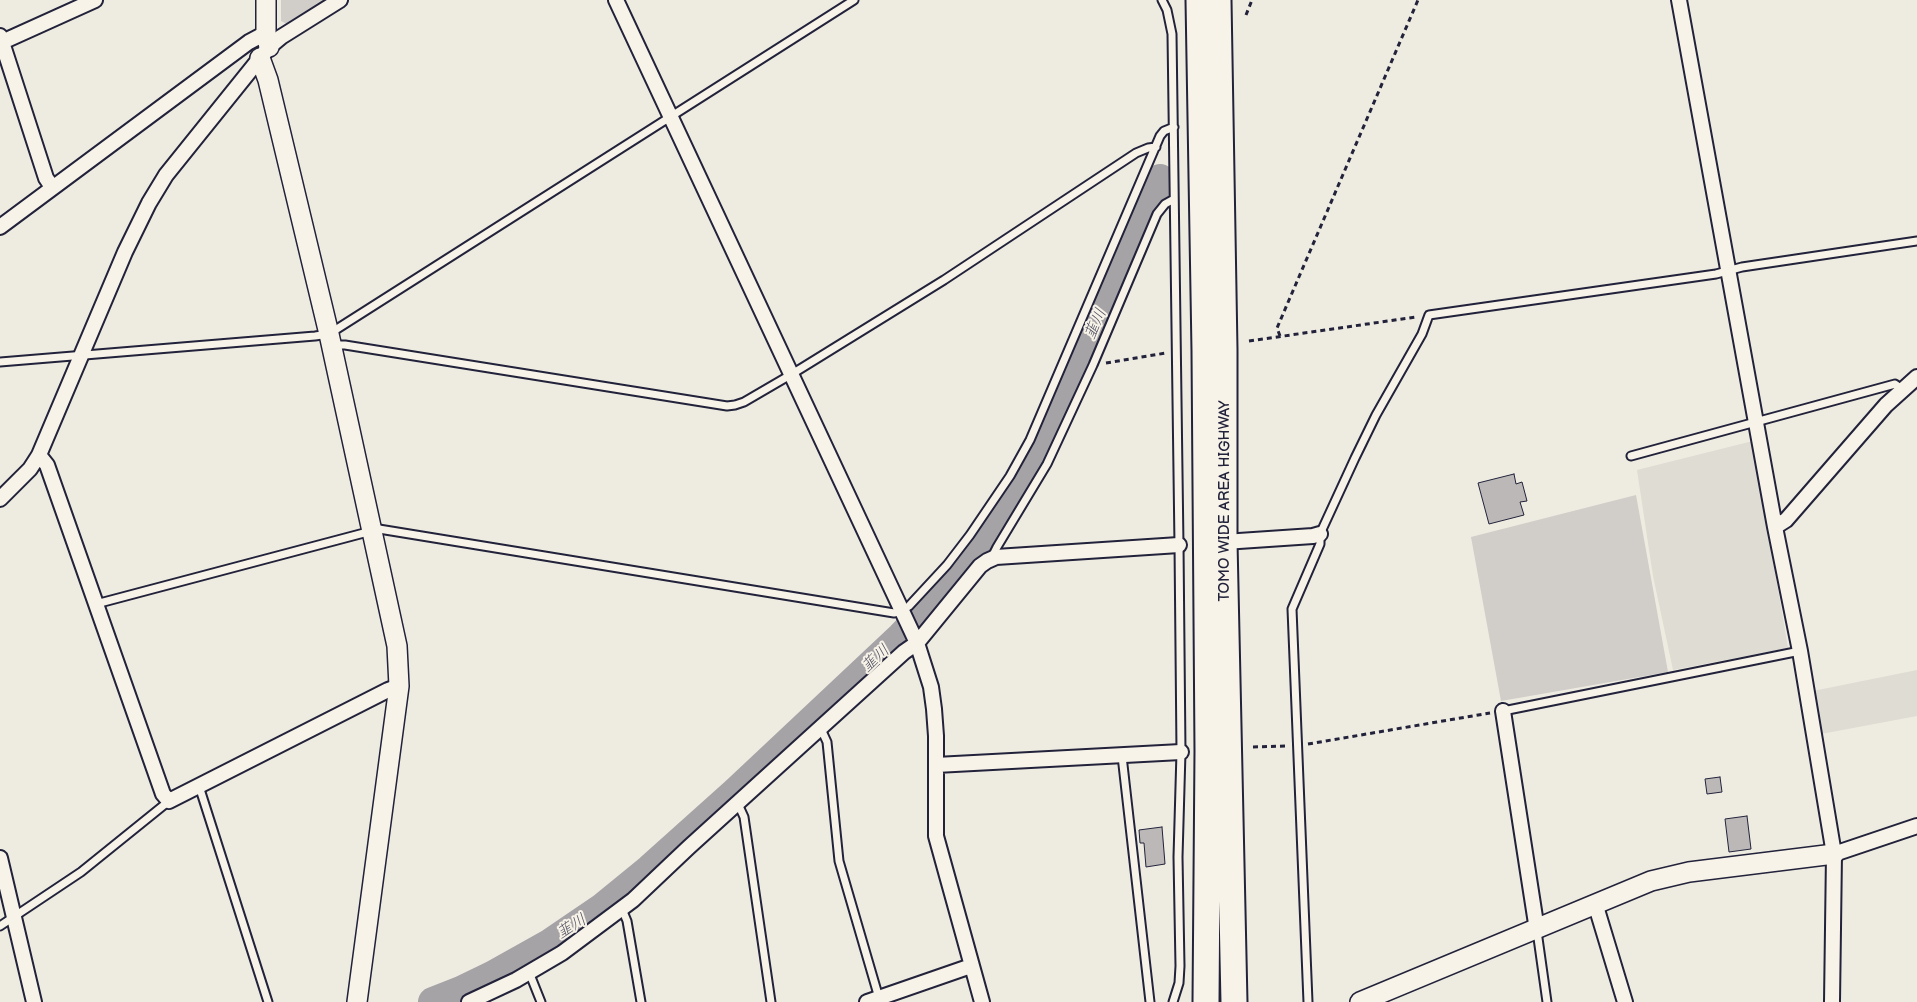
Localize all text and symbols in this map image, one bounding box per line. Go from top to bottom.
water label: 韮川 [1081,305,1111,343]
street label: TOMO WIDE AREA HIGHWAY [1216,401,1234,601]
water label: 韮川 [858,641,894,677]
water label: 韮川 [553,910,591,944]

